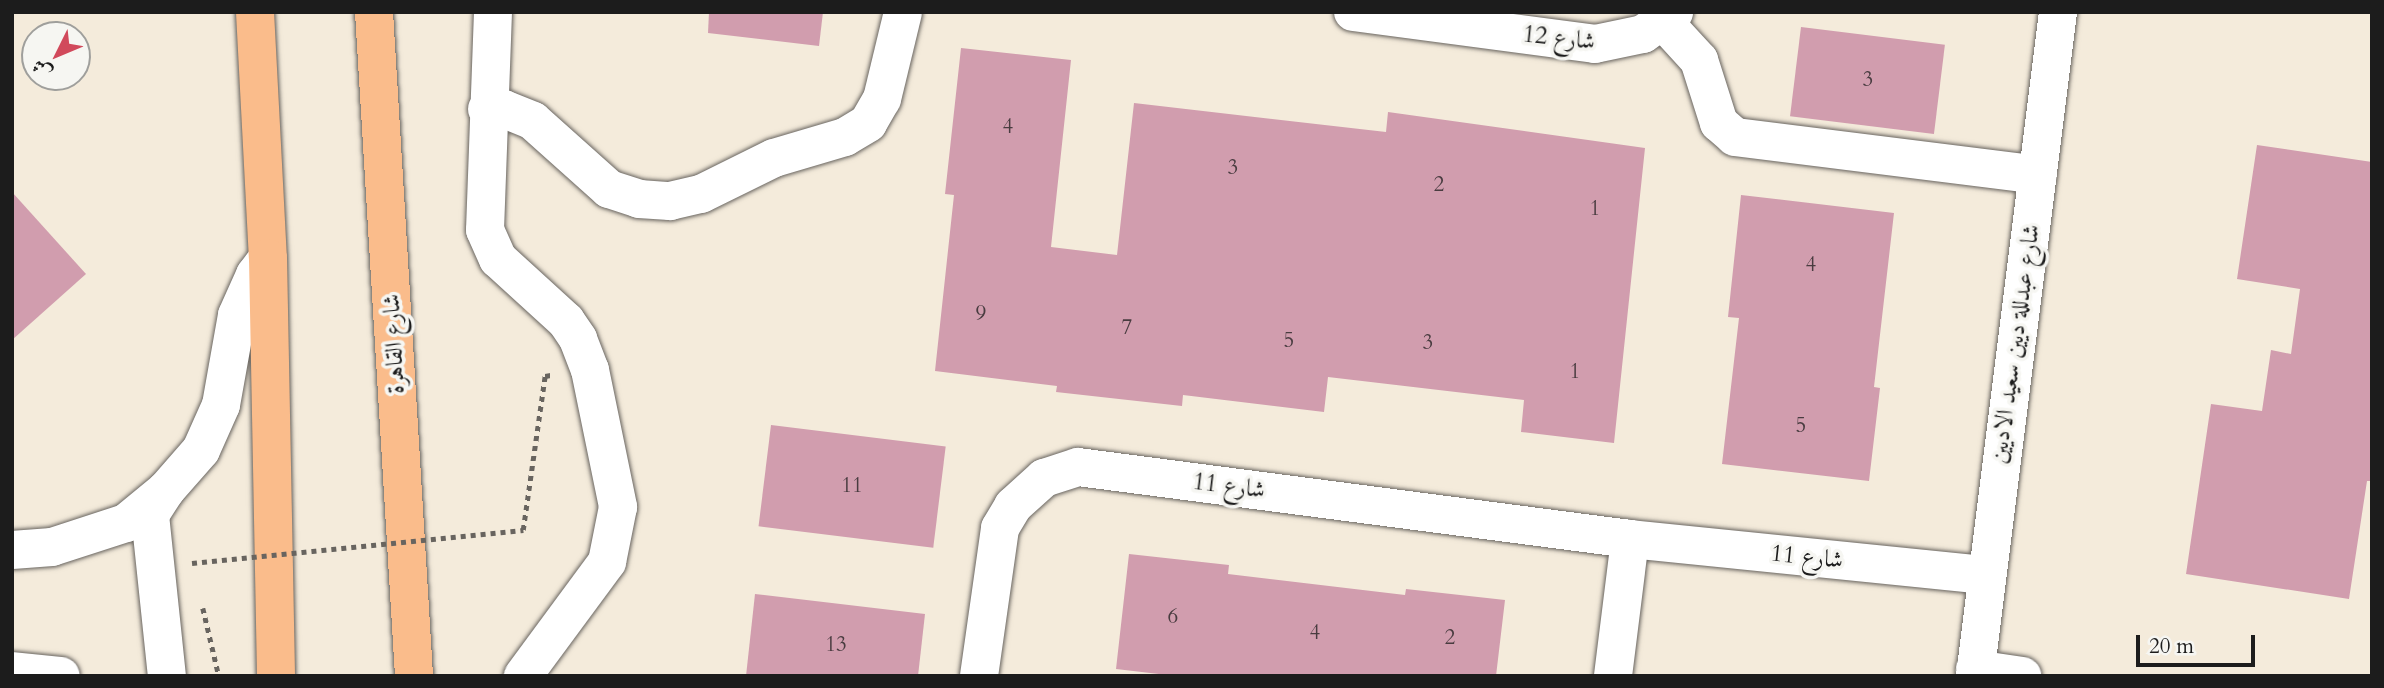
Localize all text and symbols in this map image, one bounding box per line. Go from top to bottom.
street label: شارع 12 [1521,20,1597,56]
north arrow [21,21,91,91]
text: ش [26,53,58,85]
house number: 3 [1863,67,1873,93]
house number: 4 [1003,114,1013,140]
house number: 3 [1228,155,1238,181]
house number: 2 [1434,172,1444,198]
house number: 1 [1590,196,1600,222]
street label: شارع عبدللة ديين سعيد الاديين [1984,223,2046,465]
house number: 4 [1806,252,1816,278]
street label: شارع القاهرة [377,293,411,395]
house number: 9 [976,301,986,327]
house number: 7 [1122,315,1132,341]
house number: 5 [1284,328,1294,354]
house number: 3 [1423,330,1433,356]
house number: 1 [1570,359,1580,385]
house number: 5 [1796,413,1806,439]
street label: شارع 11 [1191,467,1267,505]
house number: 11 [841,473,863,499]
street label: شارع 11 [1769,539,1845,575]
house number: 6 [1168,604,1178,630]
house number: 4 [1310,620,1320,646]
scale bar [2139,622,2258,666]
house number: 2 [1445,625,1455,651]
house number: 13 [825,632,847,658]
text: 20 m [2149,632,2194,661]

